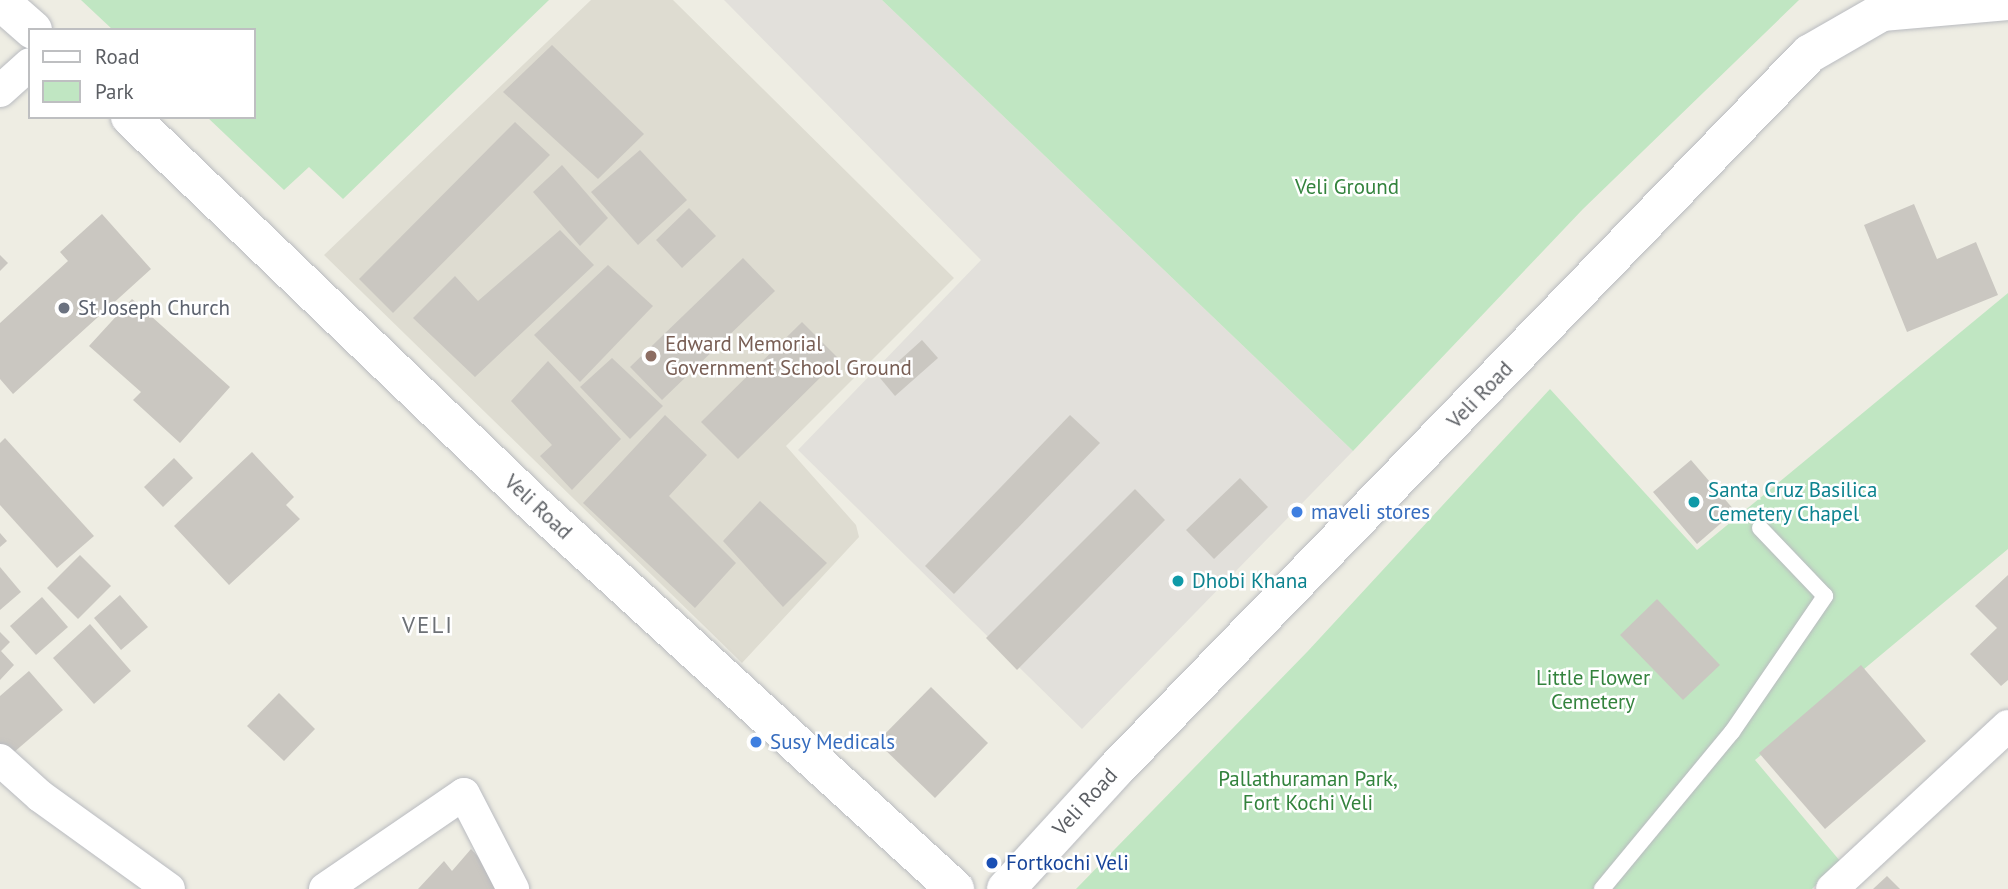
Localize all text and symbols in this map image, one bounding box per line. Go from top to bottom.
legend [28,28,256,119]
text: Road [95,43,139,70]
text: Park [95,78,134,105]
park label: Veli Ground [1295,174,1399,200]
place label: St Joseph Church [78,295,230,321]
marker: St Joseph Church [56,300,72,316]
place label: Edward Memorial Government School Ground [665,331,912,381]
marker: Edward Memorial Government School Ground [643,348,659,364]
street label: Veli Road [1442,356,1518,434]
street label: Veli Road [499,469,577,545]
place label: Santa Cruz Basilica Cemetery Chapel [1708,477,1878,527]
marker: Santa Cruz Basilica Cemetery Chapel [1686,494,1702,510]
place label: maveli stores [1311,499,1430,525]
marker: maveli stores [1289,504,1305,520]
place label: Dhobi Khana [1192,568,1308,594]
marker: Dhobi Khana [1170,573,1186,589]
district label: VELI [403,611,453,639]
park label: Little Flower Cemetery [1536,665,1650,715]
place label: Susy Medicals [770,729,896,755]
marker: Susy Medicals [748,734,764,750]
street label: Veli Road [1047,763,1123,841]
park label: Pallathuraman Park, Fort Kochi Veli [1218,766,1398,816]
place label: Fortkochi Veli [1006,850,1129,876]
marker: Fortkochi Veli [984,855,1000,871]

